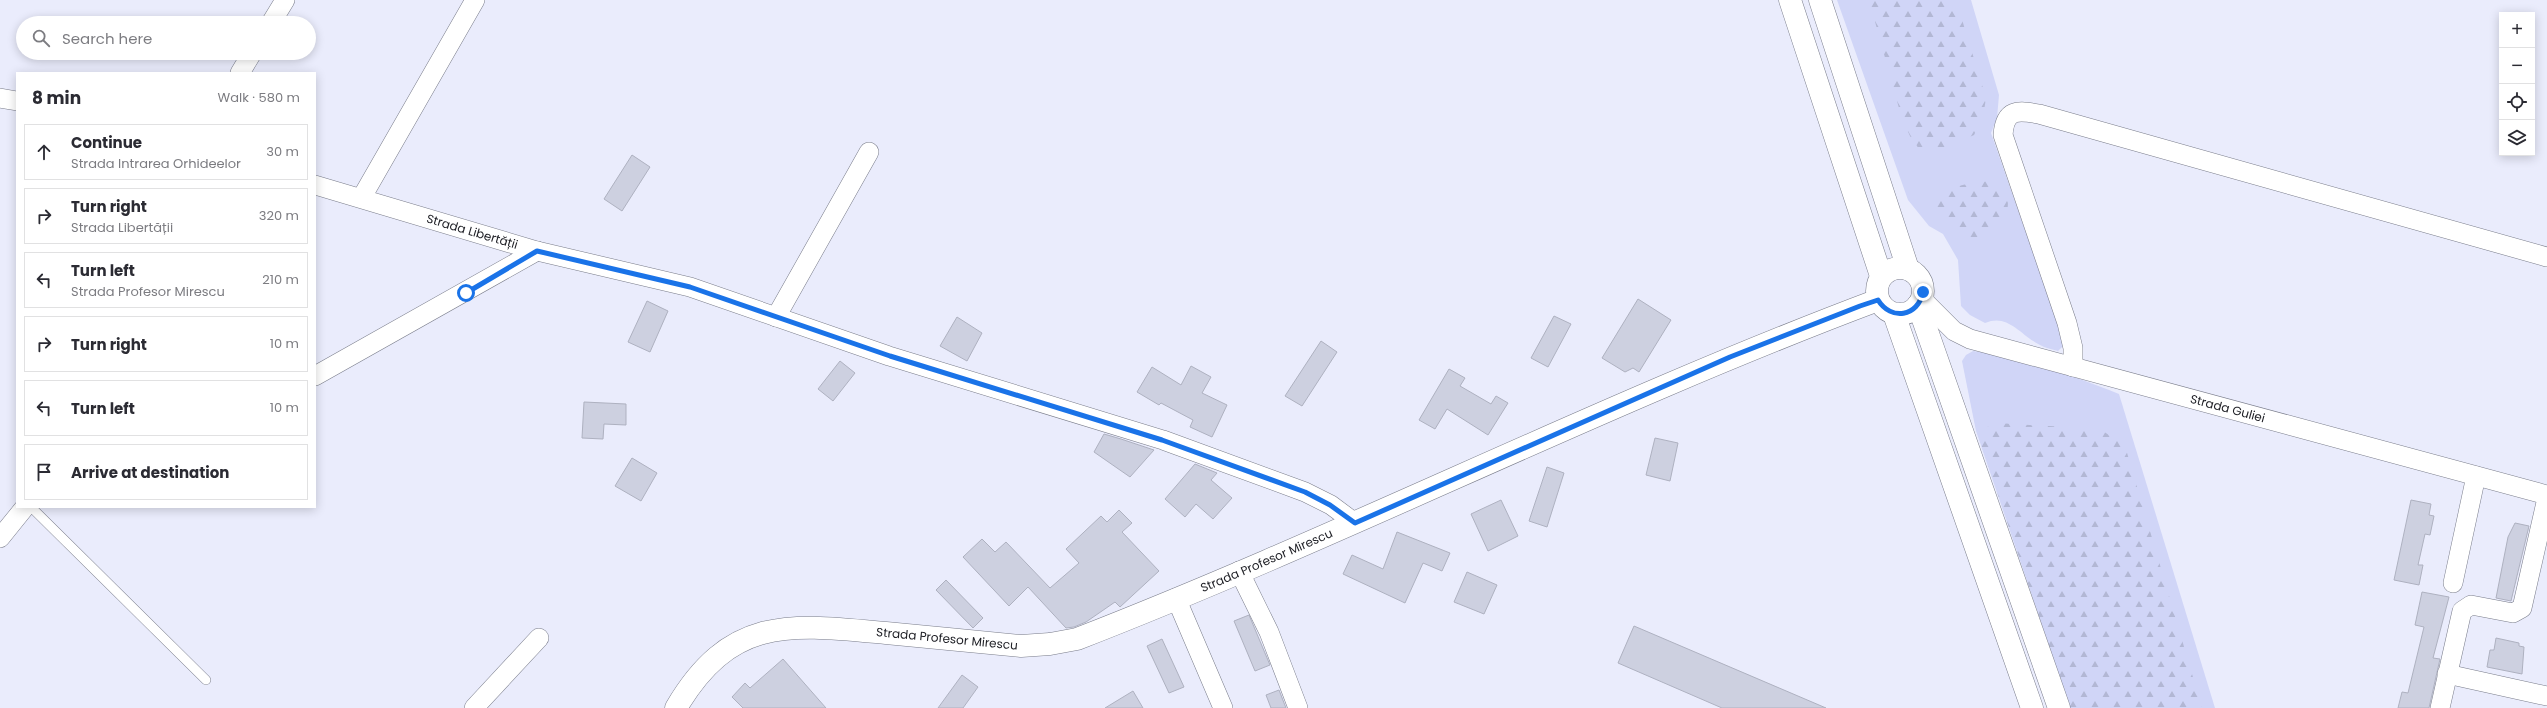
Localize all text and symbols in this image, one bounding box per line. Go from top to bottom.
map controls [2499,12,2535,156]
button: + [2499,12,2535,48]
search box [16,16,316,60]
icon: search [30,27,52,49]
text: Search here [62,28,152,49]
button: − [2499,48,2535,84]
button: locate [2499,84,2535,120]
text: 8 min [32,86,81,110]
text: Walk · 580 m [218,88,300,107]
button: layers [2499,120,2535,156]
text: Continue [71,132,142,153]
icon: ahead [33,141,55,163]
text: 30 m [266,142,299,161]
text: Strada Intrarea Orhideelor [71,154,241,173]
text: Turn right [71,196,147,217]
icon: right [33,205,55,227]
text: 320 m [259,206,299,225]
street label: Strada Libertății [425,210,520,253]
text: Strada Libertății [71,218,173,237]
text: Turn left [71,260,135,281]
icon: left [33,269,55,291]
text: 210 m [262,270,299,289]
text: Strada Profesor Mirescu [71,282,225,301]
route end [1914,283,1932,301]
route start [457,284,475,302]
icon: right [33,333,55,355]
text: Turn right [71,334,147,355]
text: 10 m [270,334,299,353]
street label: Strada Guliei [2188,390,2267,426]
icon: left [33,397,55,419]
text: Turn left [71,398,135,419]
text: 10 m [270,398,299,417]
icon: arrive [33,461,55,483]
text: Arrive at destination [71,462,229,483]
street label: Strada Profesor Mirescu [1198,524,1335,596]
street label: Strada Profesor Mirescu [875,623,1019,654]

